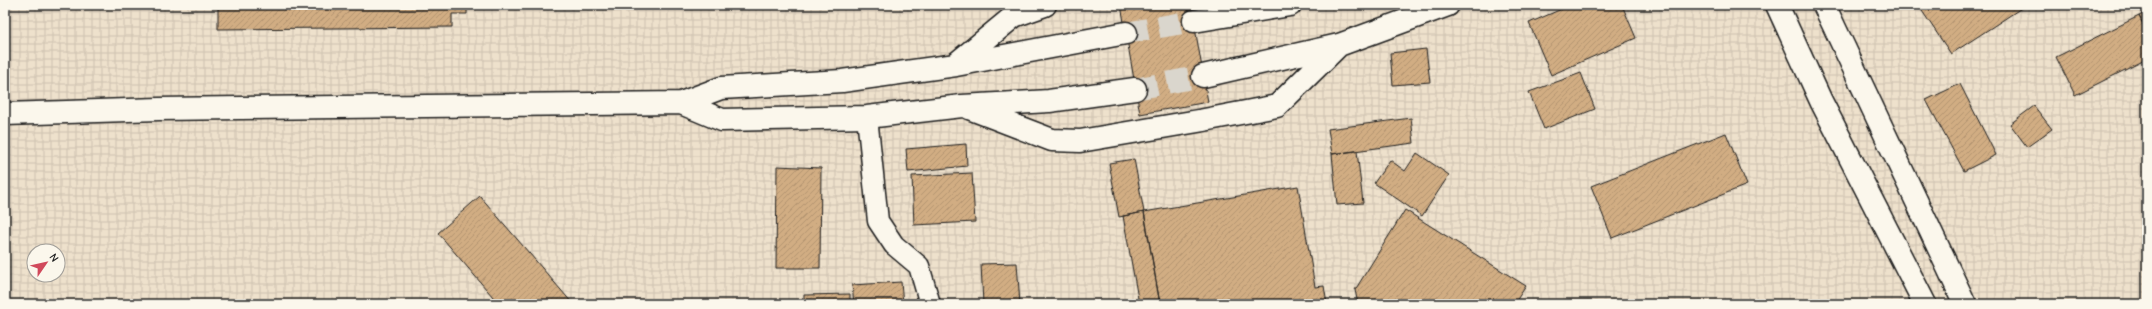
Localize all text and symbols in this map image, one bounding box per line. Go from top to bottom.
north arrow [26,243,66,283]
text: N [46,251,61,264]

